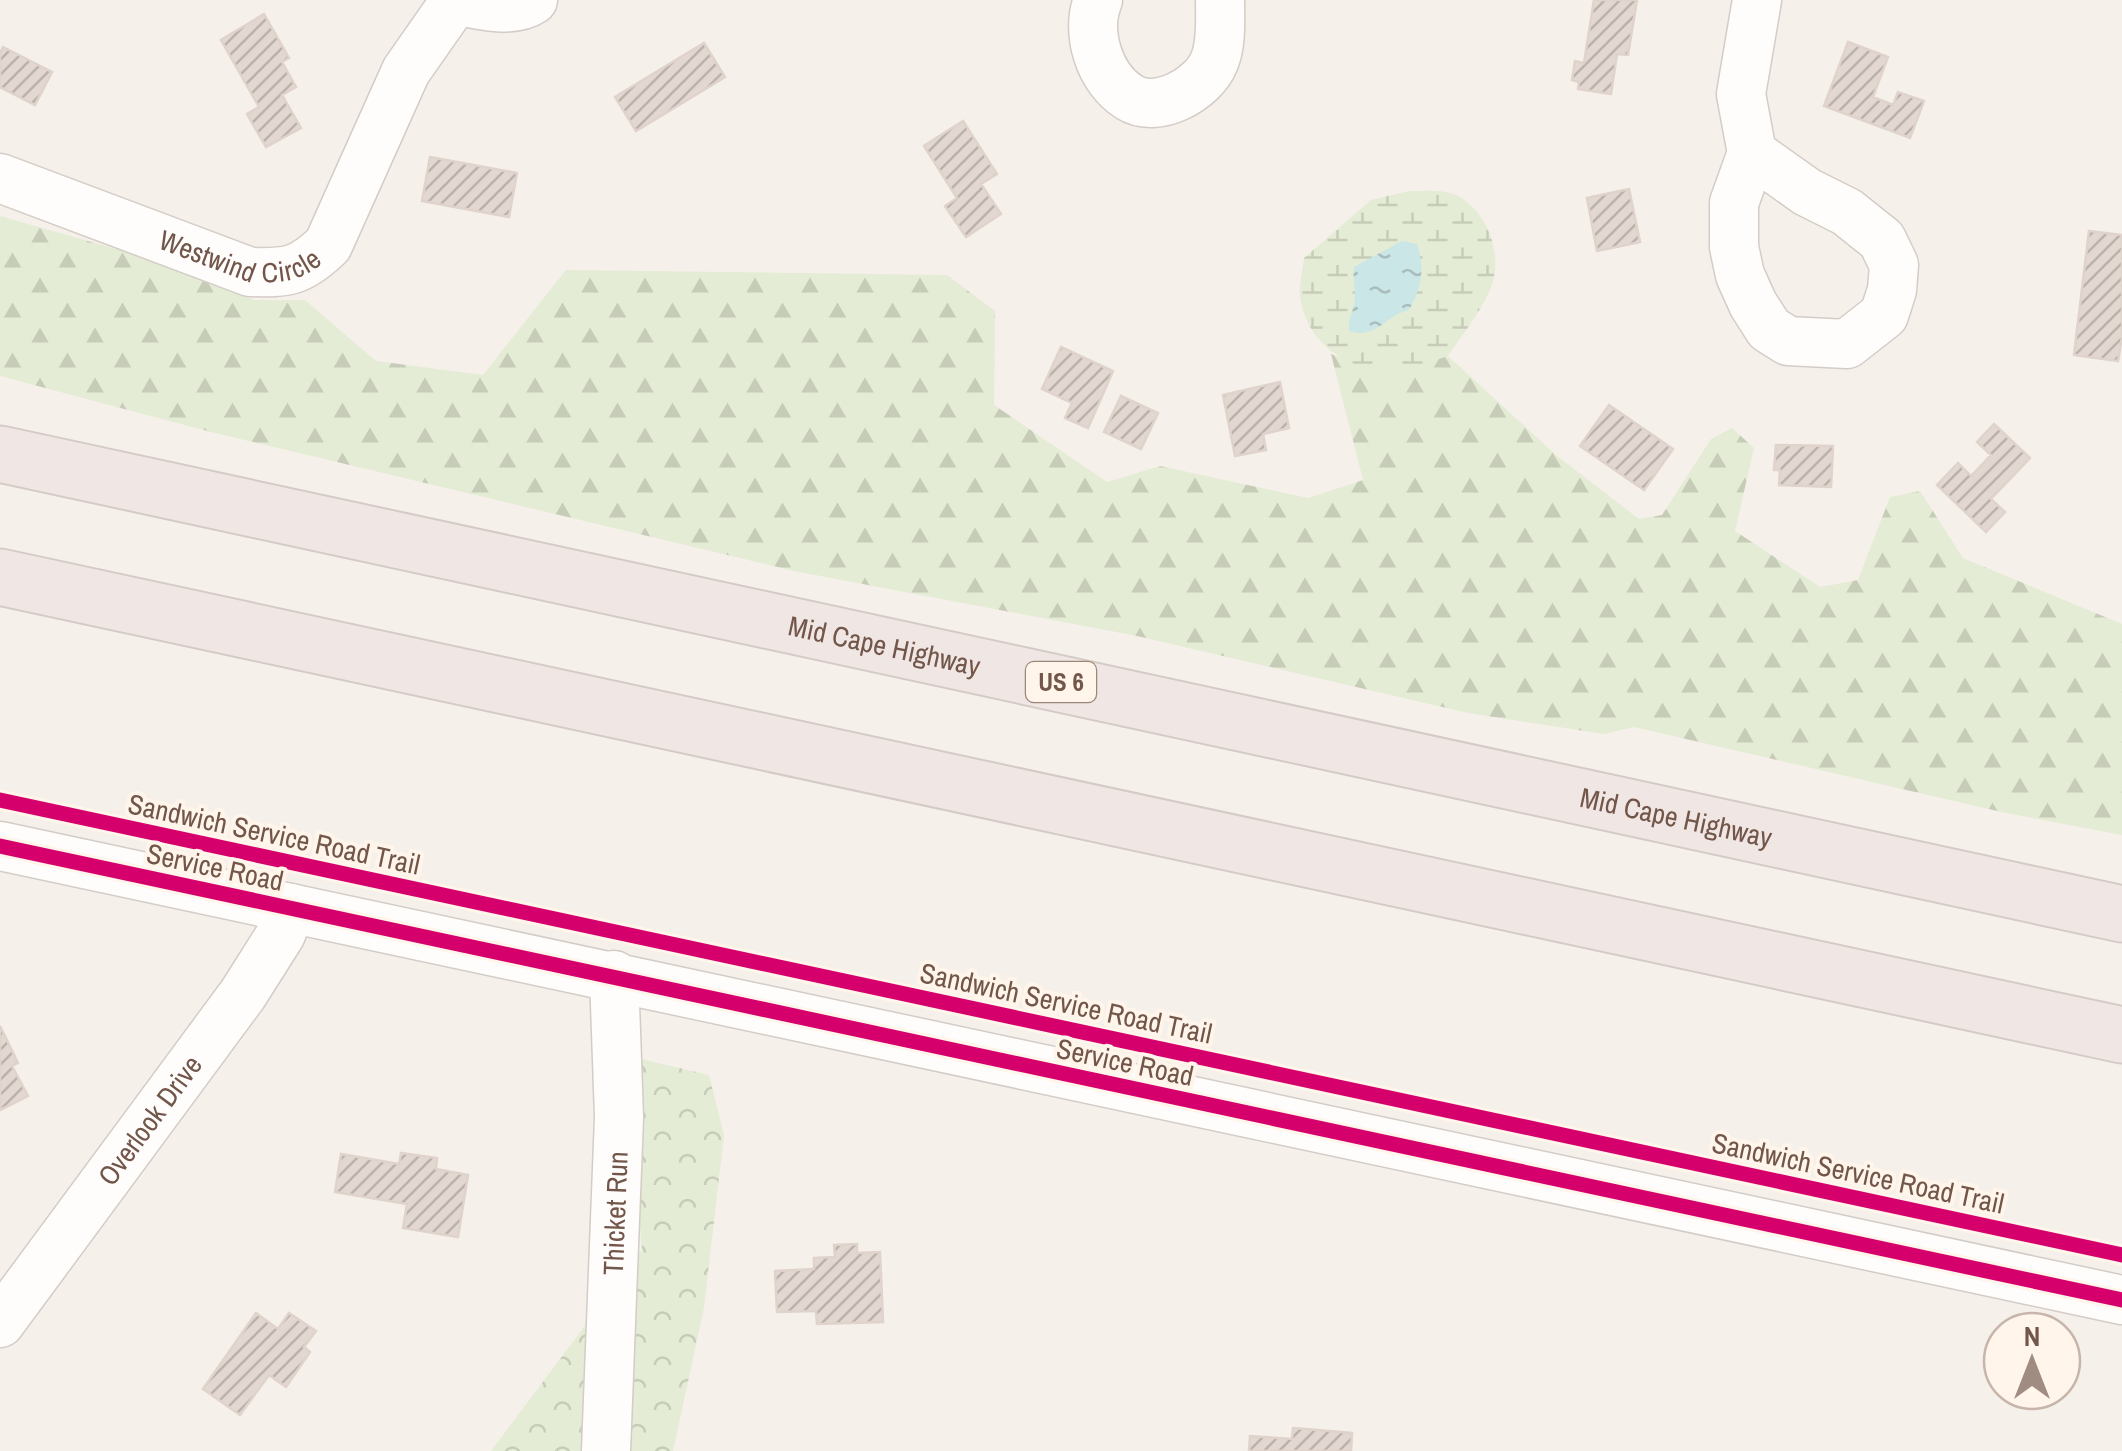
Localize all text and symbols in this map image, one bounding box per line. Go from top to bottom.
street label: Westwind Circle [154,221,328,292]
street label: Mid Cape Highway [785,606,984,685]
road number: US 6 [1026,662,1096,702]
street label: Mid Cape Highway [1577,778,1776,857]
street label: Sandwich Service Road Trail [125,787,423,881]
street label: Service Road [143,836,287,898]
street label: Sandwich Service Road Trail [917,953,1215,1053]
street label: Service Road [1053,1029,1197,1095]
street label: Overlook Drive [89,1047,211,1193]
street label: Sandwich Service Road Trail [1709,1123,2007,1223]
street label: Thicket Run [594,1151,637,1276]
north arrow [1982,1311,2082,1411]
text: N [2024,1317,2040,1355]

